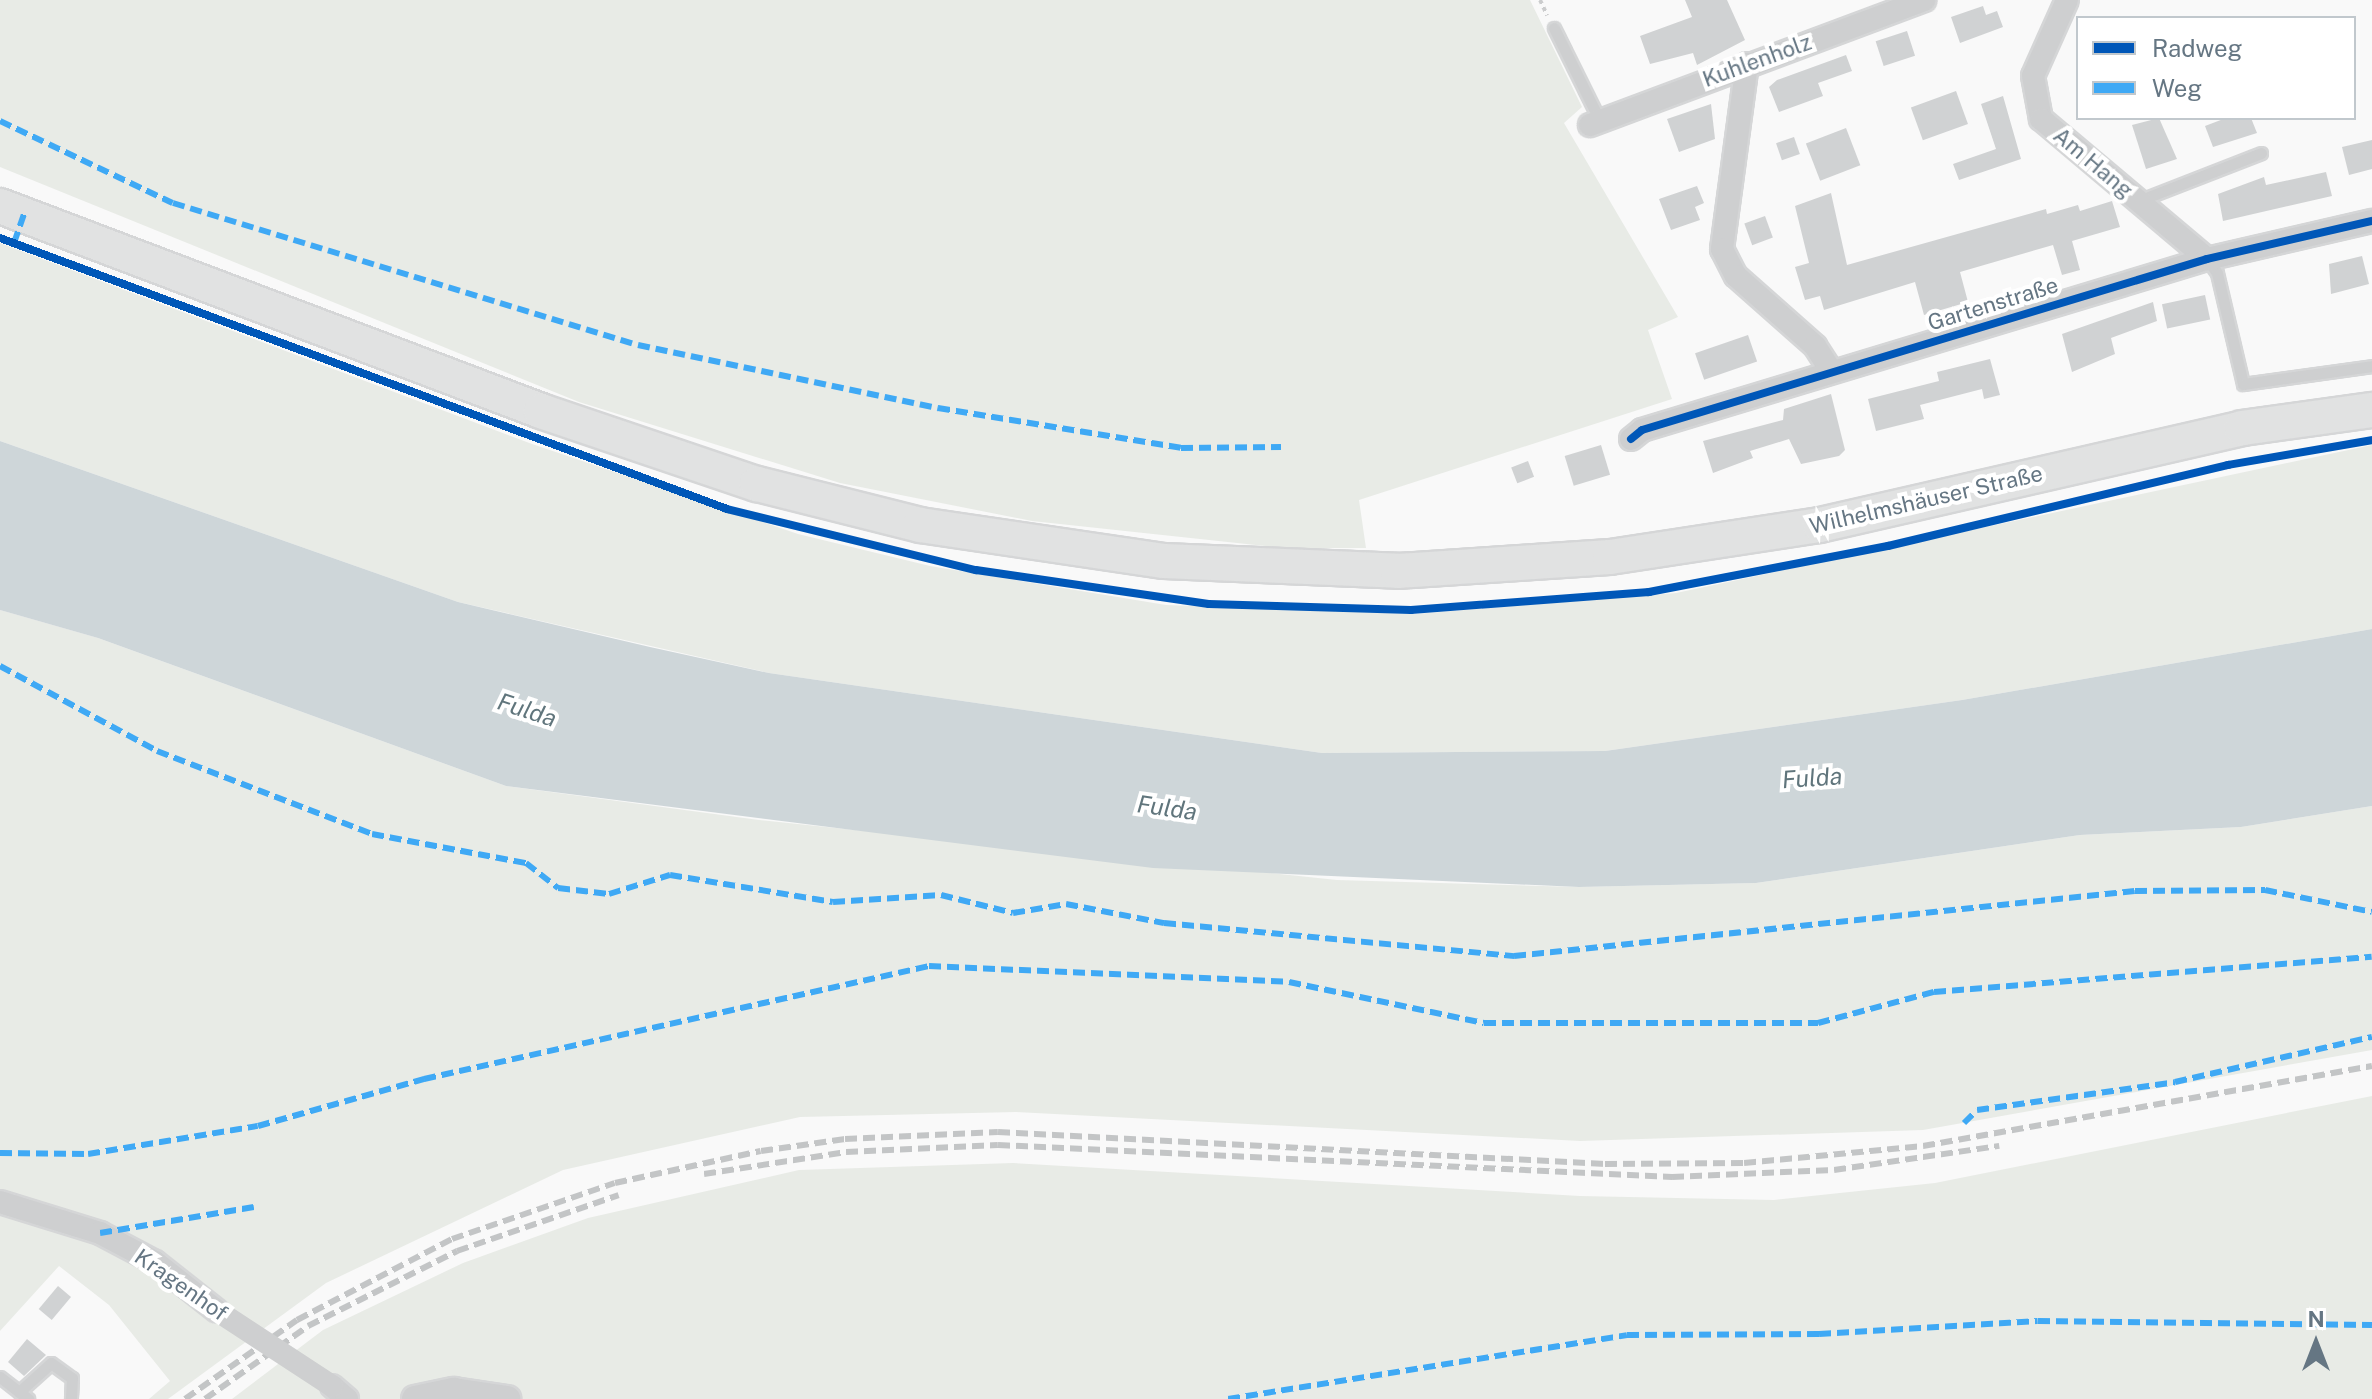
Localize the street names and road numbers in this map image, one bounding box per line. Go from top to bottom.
street label: Kuhlenholz [1699,29,1815,93]
street label: Am Hang [2048,122,2138,204]
street label: Gartenstraße [1925,272,2061,336]
street label: Wilhelmshäuser Straße [1807,460,2045,540]
street label: Kragenhof [129,1243,233,1327]

